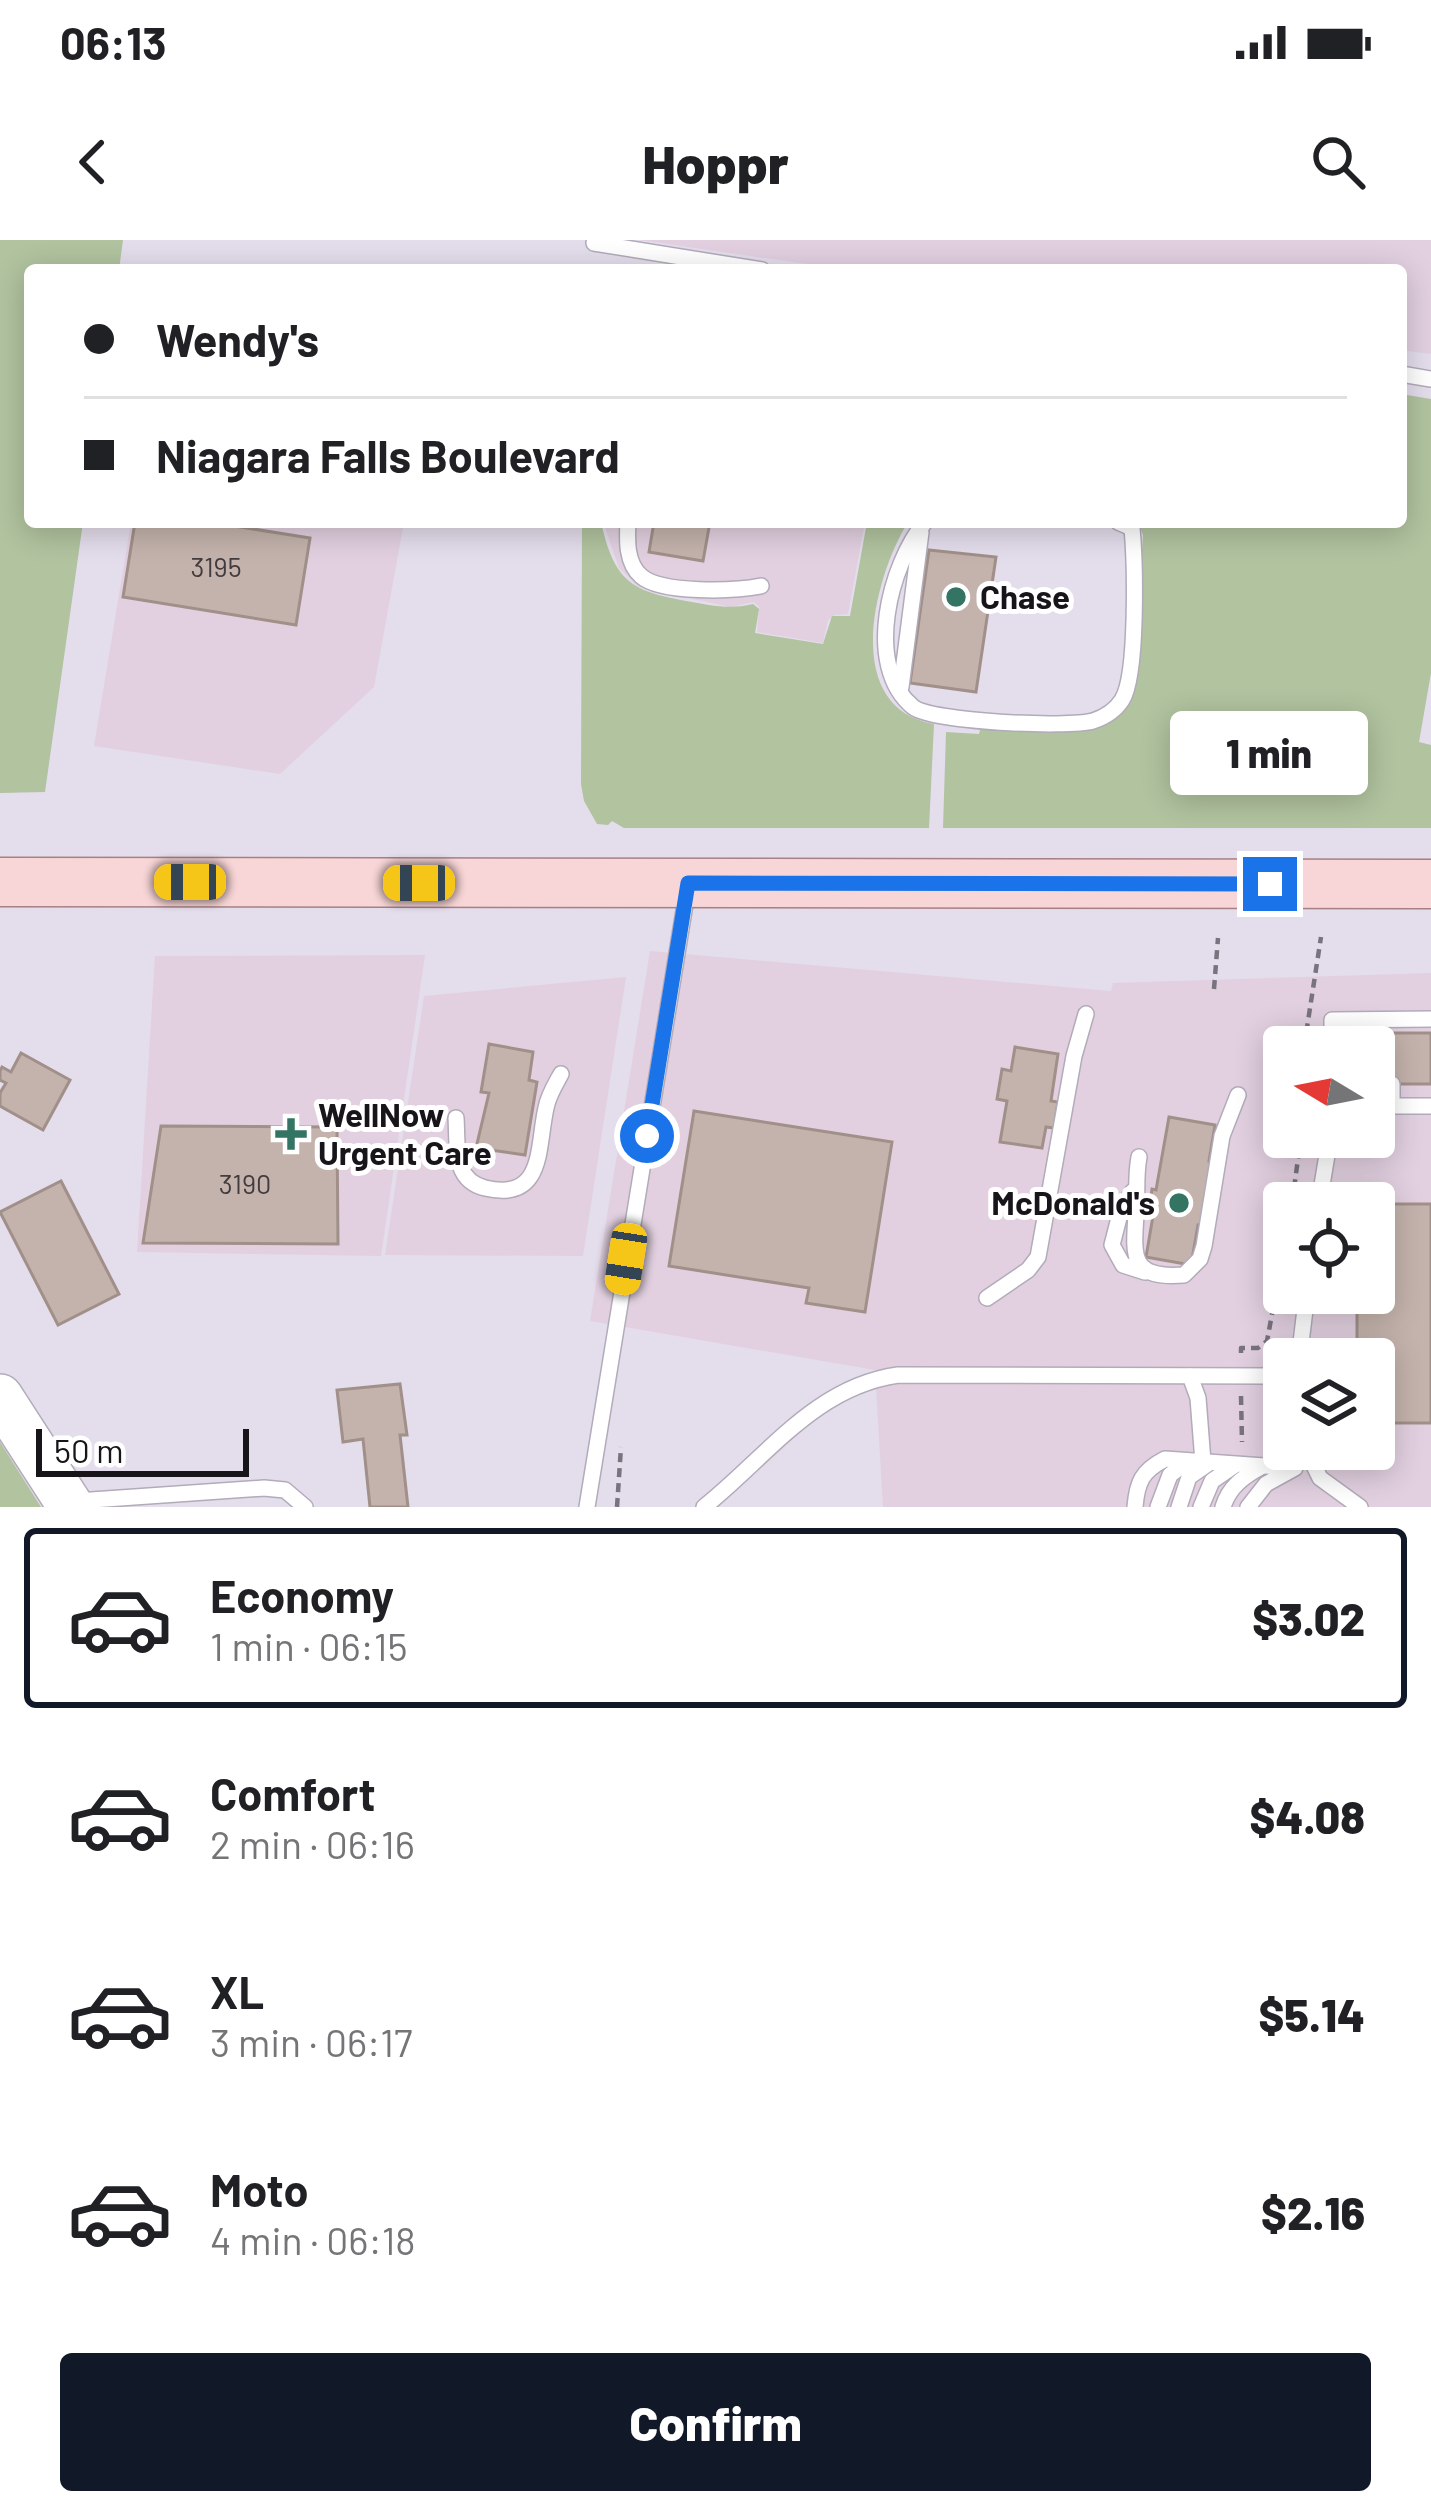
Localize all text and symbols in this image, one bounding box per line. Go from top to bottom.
text: 06:13 [60,15,166,69]
icon: back [60,129,126,195]
icon: search [1305,129,1371,195]
text: Hoppr [642,130,789,195]
text: Wendy's [156,312,319,366]
text: Niagara Falls Boulevard [156,428,620,482]
house number: 3195 [190,550,242,582]
place label: Chase [980,576,1070,616]
marker: Chase [943,584,969,610]
callout: 1 min [1171,710,1369,794]
text: 1 min [1226,729,1312,776]
route end [1243,857,1297,911]
car [154,864,226,900]
car [383,865,455,901]
north arrow [1263,1026,1395,1158]
map controls [1263,1026,1395,1470]
place label: WellNow Urgent Care [318,1094,492,1172]
route start [620,1109,674,1163]
marker: WellNow Urgent Care [275,1118,307,1150]
house number: 3190 [219,1167,271,1199]
place label: McDonald's [991,1182,1155,1222]
button: locate [1263,1182,1395,1314]
marker: McDonald's [1166,1190,1192,1216]
car [603,1221,649,1297]
button: layers [1263,1338,1395,1470]
scale bar [36,1423,249,1476]
text: 50 m [54,1430,124,1470]
icon: car [66,1564,174,1672]
text: Economy [210,1568,394,1622]
text: $3.02 [1252,1591,1365,1645]
text: 1 min · 06:15 [210,1622,408,1669]
icon: car [66,1762,174,1870]
text: Comfort [210,1766,376,1820]
text: $4.08 [1250,1789,1365,1843]
text: 2 min · 06:16 [210,1820,415,1867]
icon: car [66,1960,174,2068]
text: XL [210,1964,264,2018]
text: $5.14 [1258,1987,1365,2041]
text: 3 min · 06:17 [210,2018,412,2065]
icon: car [66,2158,174,2266]
text: Moto [210,2162,308,2216]
text: $2.16 [1261,2185,1365,2239]
text: 4 min · 06:18 [210,2216,416,2263]
button: Confirm [60,2353,1371,2491]

